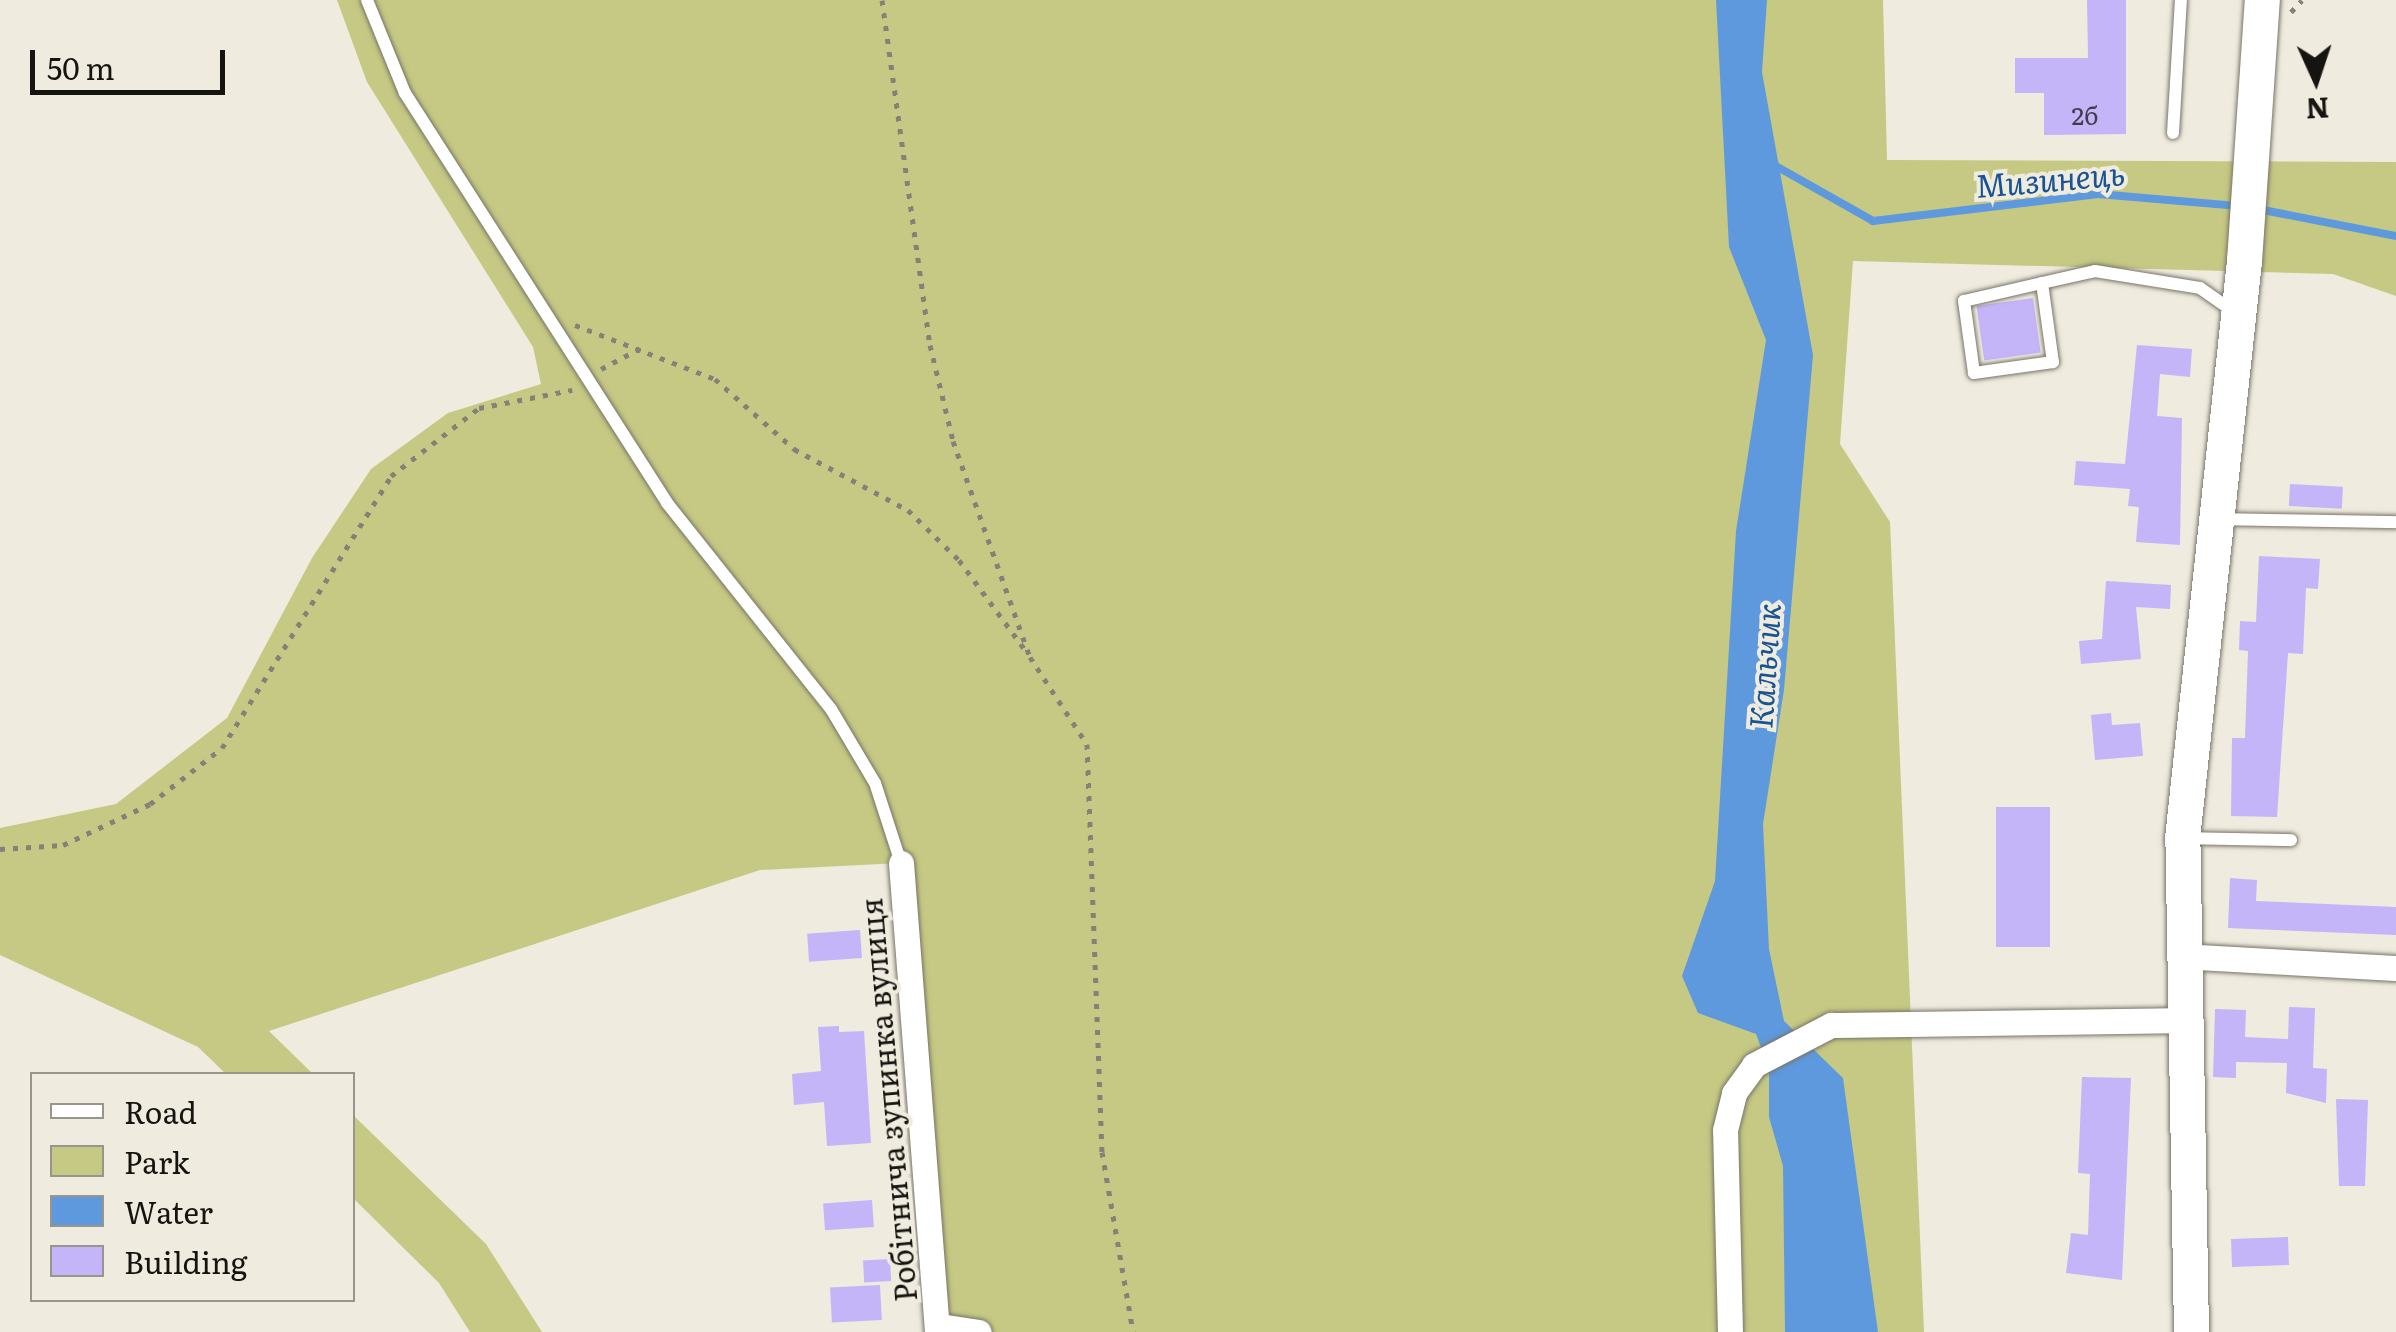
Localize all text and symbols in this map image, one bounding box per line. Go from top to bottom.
scale bar [35,30,230,92]
north arrow [2266,30,2366,130]
text: 50 m [47,45,115,89]
text: N [2305,88,2330,132]
house number: 2б [2071,100,2099,130]
water label: Мизинець [1974,152,2126,204]
water label: Кальчик [1739,602,1787,730]
street label: Робітнича зупинка вулиця [851,897,923,1303]
legend [30,1072,355,1302]
text: Road [124,1089,197,1133]
text: Park [124,1139,190,1183]
text: Water [124,1189,213,1233]
text: Building [124,1239,248,1283]

